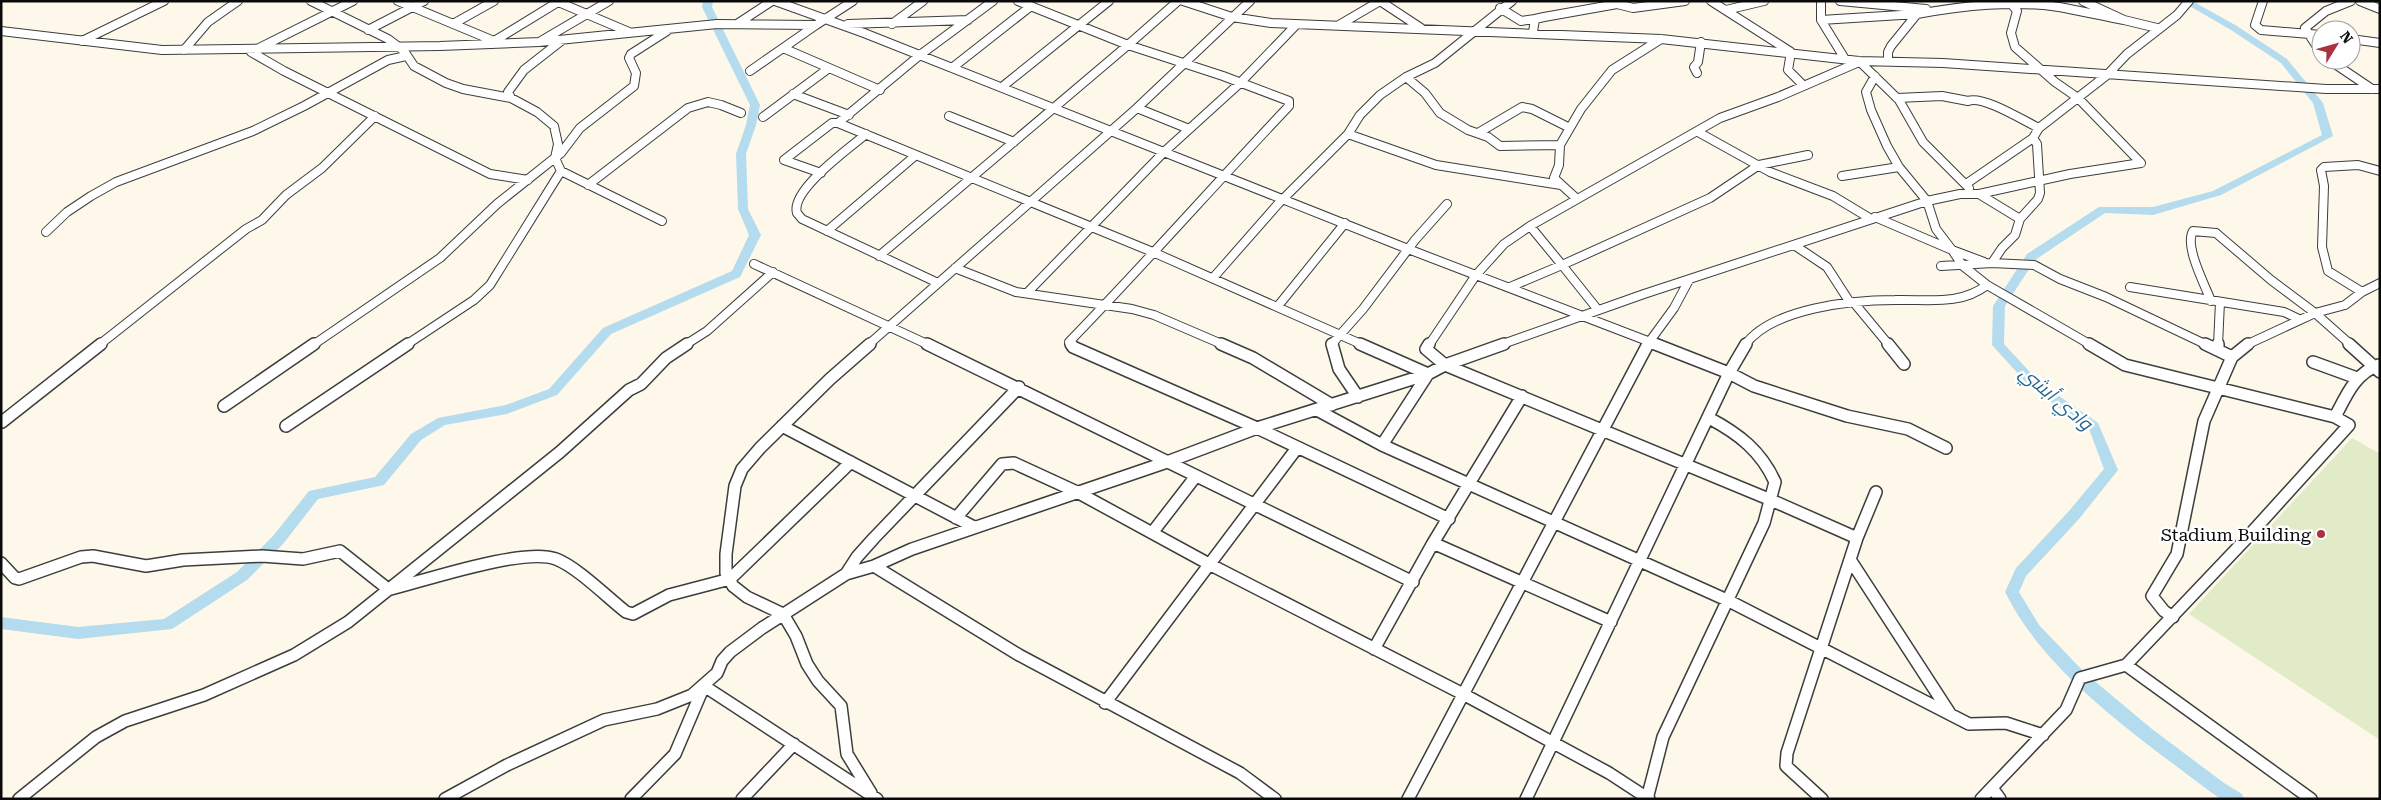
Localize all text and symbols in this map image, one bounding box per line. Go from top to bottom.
north arrow [2311,20,2361,70]
text: N [2337,28,2356,46]
water label: وادي أبشي [2012,360,2099,439]
place label: Stadium Building [2161,524,2312,545]
marker: Stadium Building [2315,528,2327,540]

